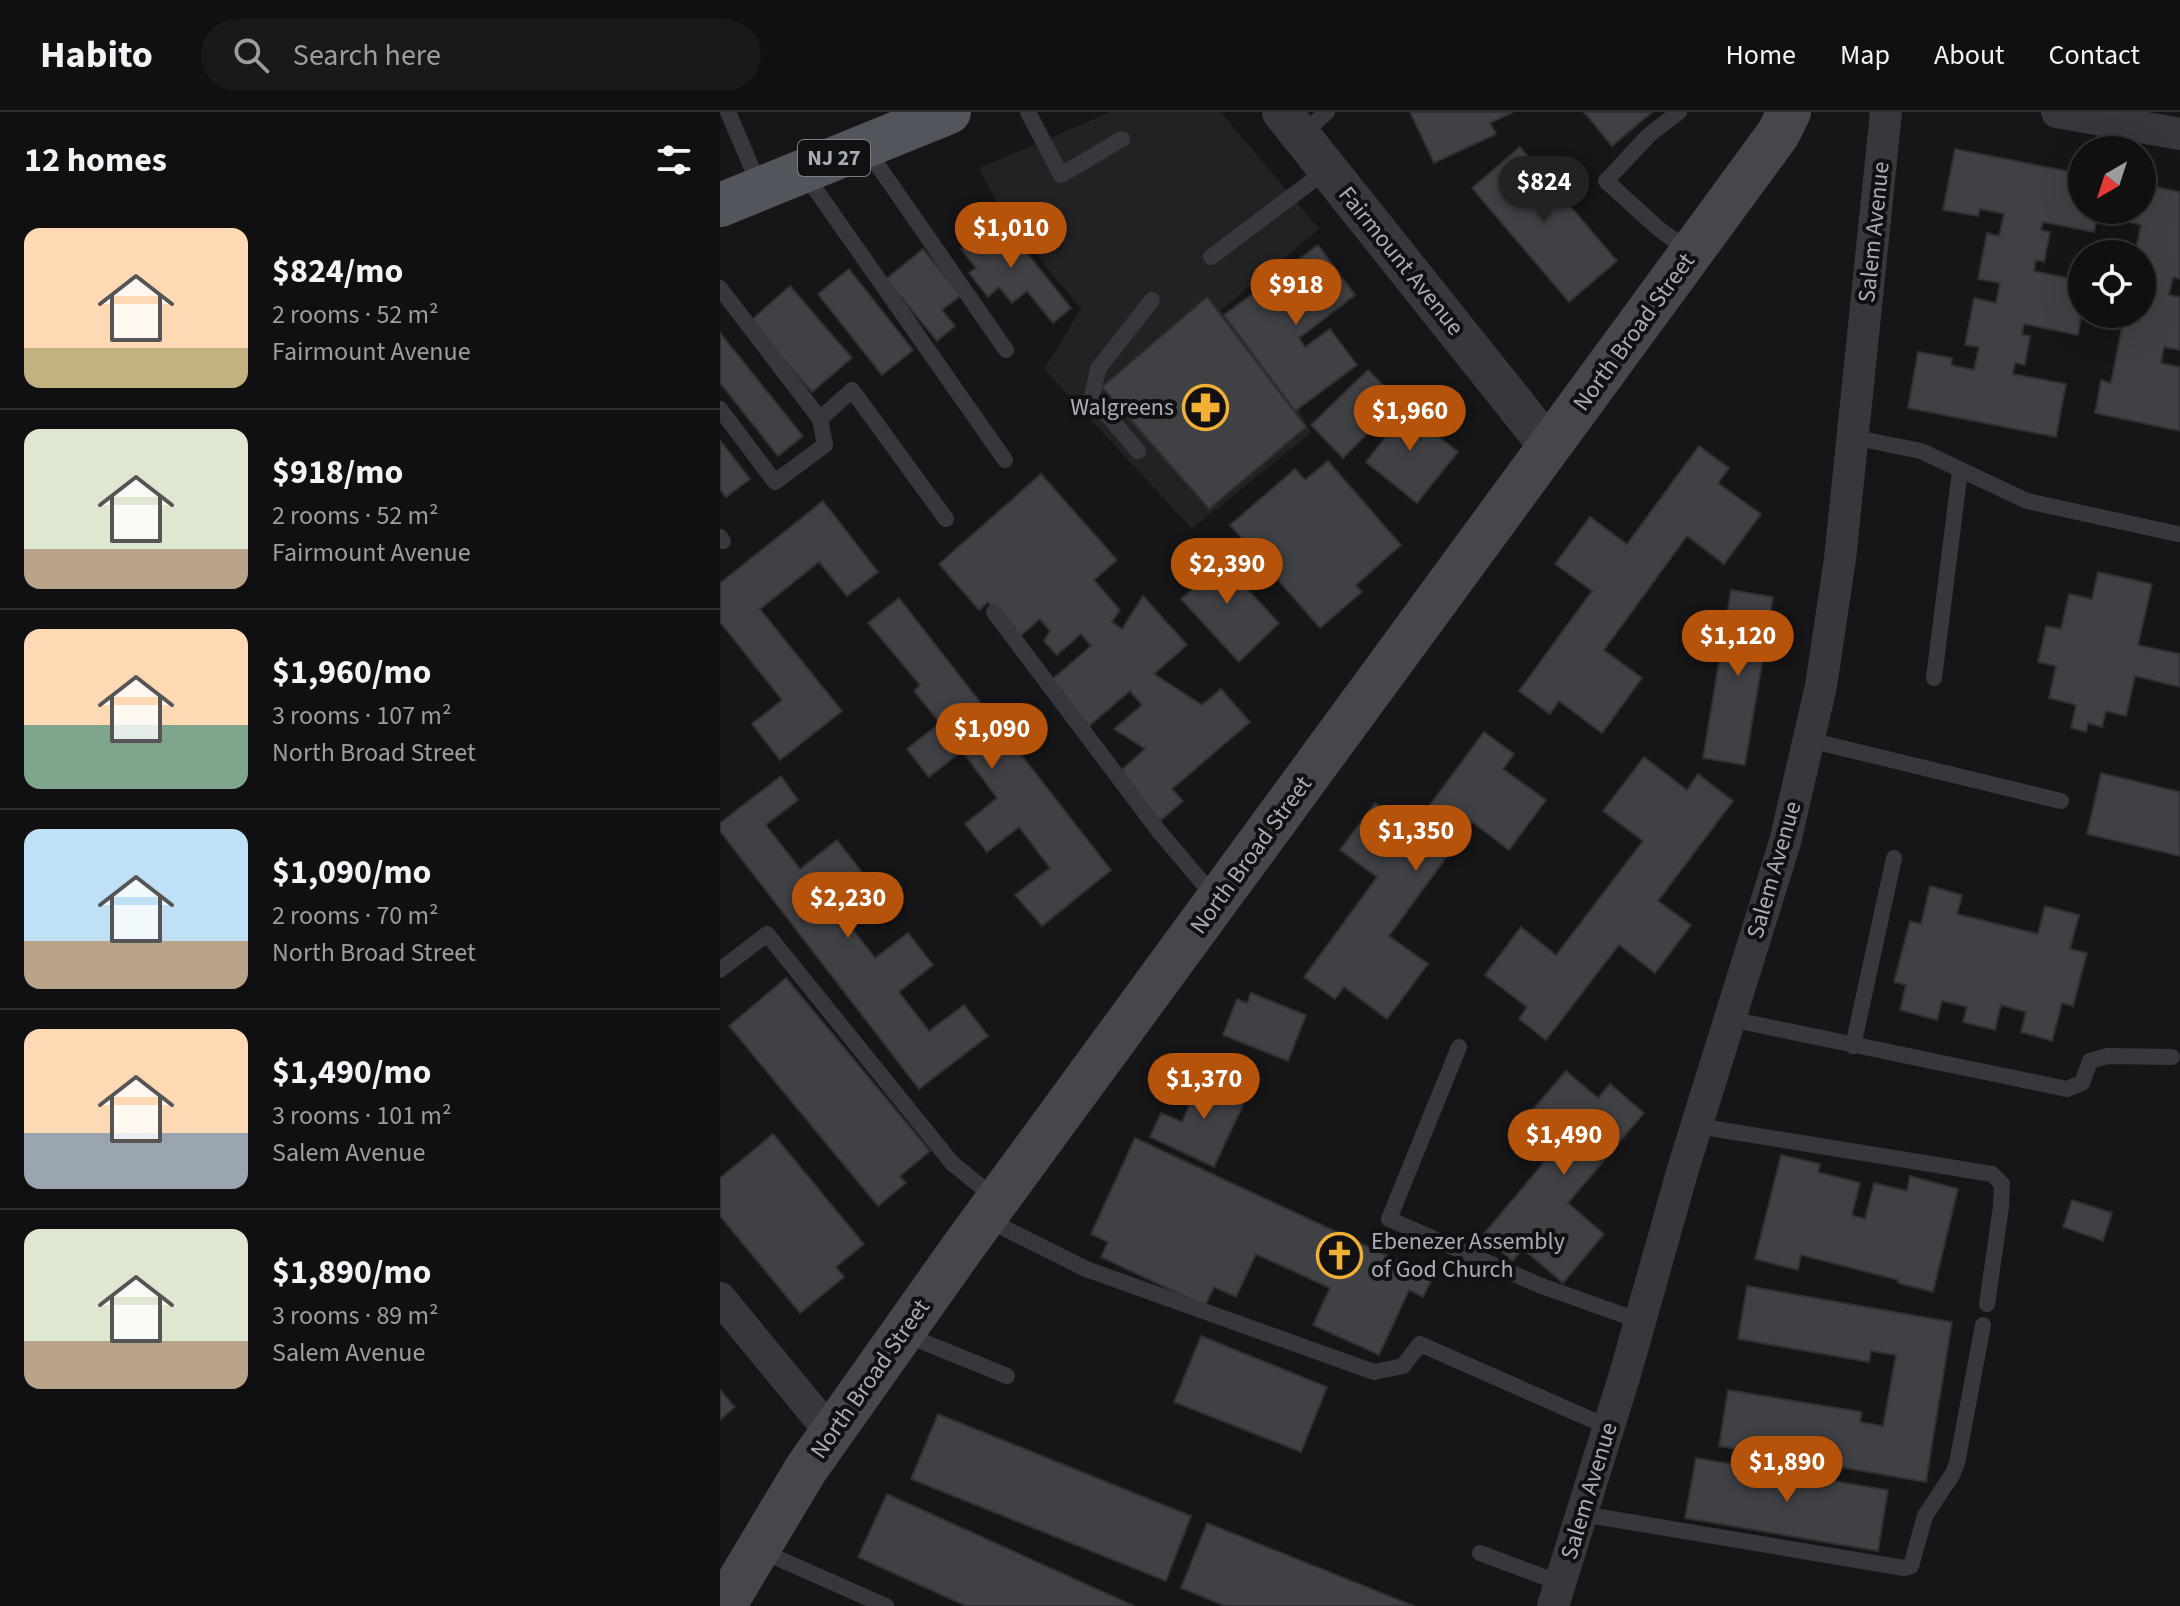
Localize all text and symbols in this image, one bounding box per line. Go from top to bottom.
search box [201,19,761,91]
text: Habito [40,28,153,82]
icon: search [229,33,273,77]
text: Search here [293,34,441,77]
text: Home [1725,35,1796,75]
text: Map [1840,35,1890,75]
text: About [1934,35,2005,75]
text: Contact [2049,35,2140,75]
text: 12 homes [24,136,167,185]
north arrow [2068,136,2156,224]
map controls [2068,136,2156,328]
icon: filters [652,138,696,182]
road number: NJ 27 [798,140,870,176]
pin: $824 [1497,156,1591,224]
street label: Salem Avenue [1849,160,1899,304]
text: $824 [1517,163,1571,200]
street label: Fairmount Avenue [1330,179,1472,343]
pin: $1,010 [946,202,1076,270]
text: $1,010 [973,209,1049,246]
button: locate [2068,240,2156,328]
street label: North Broad Street [1565,246,1703,418]
text: $824/mo [272,247,403,296]
pin: $918 [1249,259,1343,327]
icon: home [88,260,184,356]
text: $918 [1269,266,1323,303]
text: 2 rooms · 52 m² [272,296,439,333]
text: Fairmount Avenue [272,333,471,370]
pharmacy icon: Walgreens [1181,383,1229,431]
pin: $1,960 [1345,385,1475,453]
place label: Walgreens [1070,390,1174,425]
text: $1,960 [1372,392,1448,429]
text: $918/mo [272,448,403,497]
icon: home [88,461,184,557]
text: 2 rooms · 52 m² [272,497,439,534]
text: Fairmount Avenue [272,534,471,571]
pin: $2,390 [1162,538,1292,606]
text: $2,390 [1189,545,1265,582]
pin: $1,120 [1673,610,1803,678]
text: $1,120 [1700,617,1776,654]
text: $1,960/mo [272,648,432,697]
icon: home [88,661,184,757]
text: 3 rooms · 107 m² [272,697,451,734]
pin: $1,090 [927,703,1057,771]
text: $1,090 [954,710,1030,747]
text: North Broad Street [272,734,476,771]
street label: North Broad Street [1182,769,1320,941]
street label: Salem Avenue [1738,797,1810,943]
pin: $1,350 [1351,805,1481,873]
text: $1,350 [1378,812,1454,849]
text: $1,090/mo [272,848,432,897]
icon: home [88,861,184,957]
pin: $2,230 [783,872,913,940]
text: $2,230 [810,879,886,916]
text: 2 rooms · 70 m² [272,897,439,934]
text: North Broad Street [272,934,476,971]
text: $1,490/mo [272,1048,432,1097]
pin: $1,370 [1139,1053,1269,1121]
text: $1,370 [1166,1060,1242,1097]
icon: home [88,1061,184,1157]
text: 3 rooms · 101 m² [272,1097,451,1134]
pin: $1,490 [1499,1109,1629,1177]
text: $1,490 [1526,1116,1602,1153]
text: Salem Avenue [272,1134,425,1171]
place label: Ebenezer Assembly of God Church [1371,1224,1565,1287]
church icon: Ebenezer Assembly of God Church [1316,1231,1364,1279]
text: $1,890/mo [272,1248,432,1297]
icon: home [88,1261,184,1357]
street label: North Broad Street [802,1292,938,1466]
text: 3 rooms · 89 m² [272,1297,439,1334]
text: Salem Avenue [272,1334,425,1371]
street label: Salem Avenue [1552,1418,1626,1564]
pin: $1,890 [1722,1436,1852,1504]
text: $1,890 [1749,1443,1825,1480]

